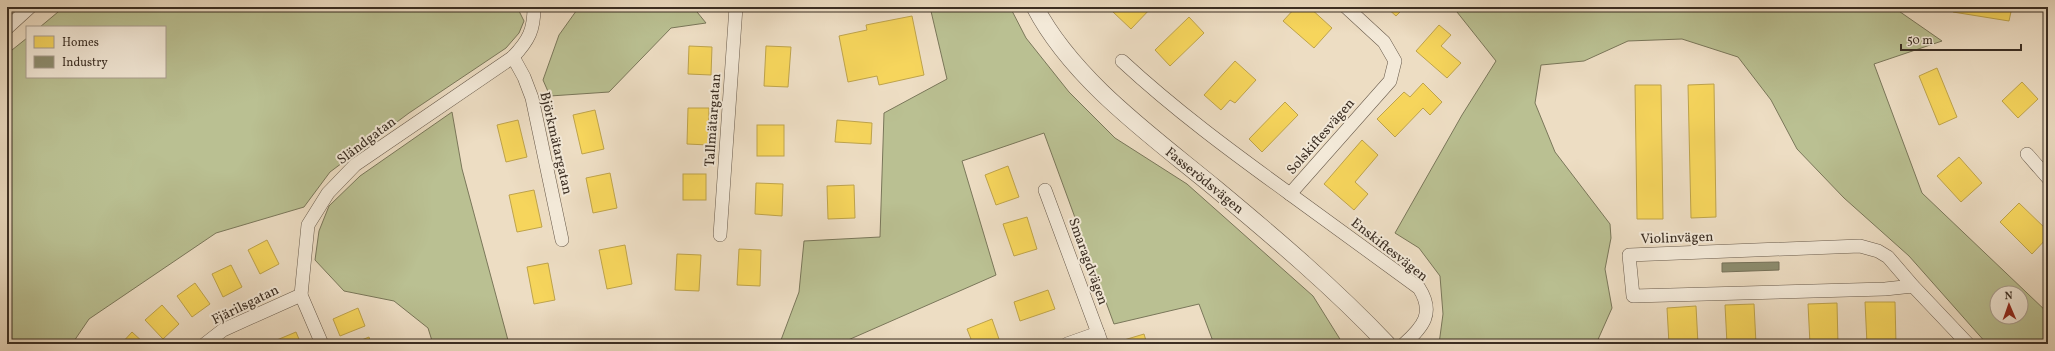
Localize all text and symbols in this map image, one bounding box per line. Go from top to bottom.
legend [26,26,166,78]
scale bar [1901,26,2021,52]
text: 50 m [1907,33,1933,49]
text: Homes [62,35,99,51]
text: Industry [62,55,108,71]
street label: Tallmätargatan [701,73,726,168]
street label: Björkmätargatan [535,90,577,196]
street label: Solskiftesvägen [1283,95,1360,179]
street label: Sländgatan [334,113,400,170]
street label: Fasserödsvägen [1161,144,1247,219]
street label: Enskiftesvägen [1347,214,1432,286]
street label: Smaragdvägen [1063,215,1112,308]
street label: Violinvägen [1640,228,1714,249]
street label: Fjärilsgatan [209,281,282,330]
north arrow [1989,285,2029,325]
text: N [2004,289,2013,304]

